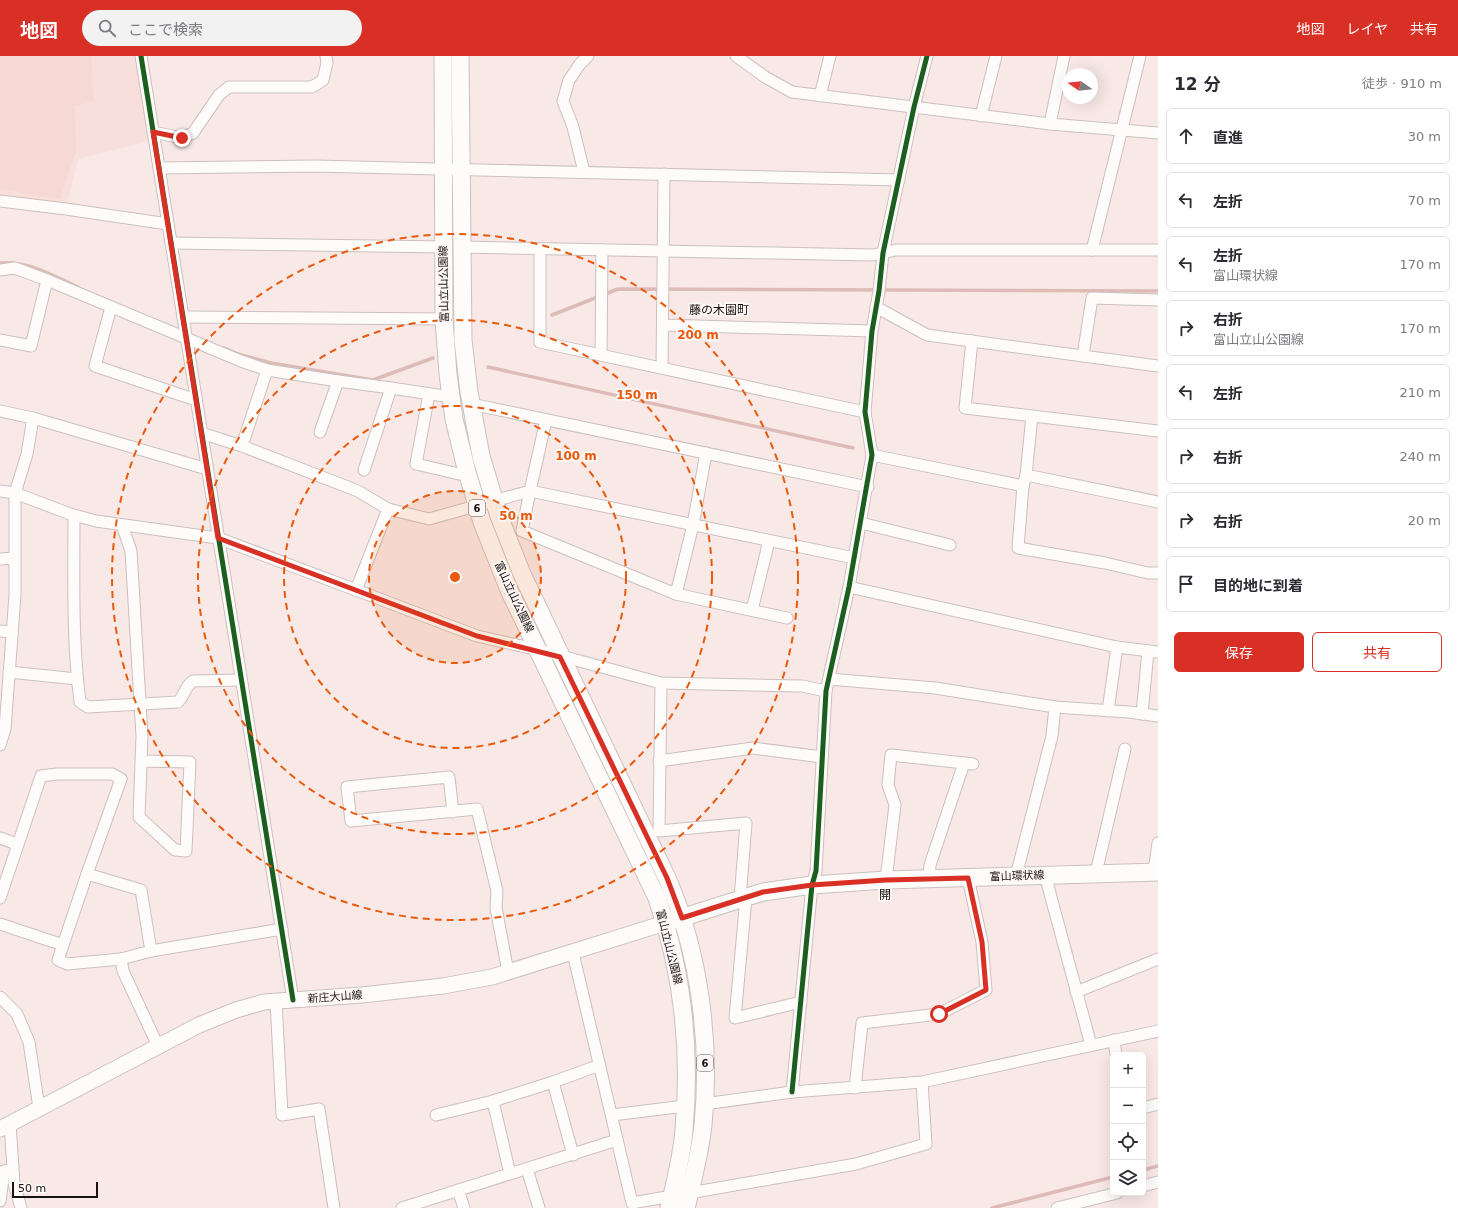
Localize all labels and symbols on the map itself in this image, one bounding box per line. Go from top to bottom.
north arrow [1062,68,1098,104]
route end [173,129,191,147]
street label: 富山立山公園線 [437,245,451,323]
district label: 藤の木園町 [689,303,749,317]
text: 200 m [677,328,719,342]
text: 150 m [616,388,658,402]
text: 100 m [555,449,597,463]
road number: 6 [469,500,485,516]
text: 50 m [499,509,533,523]
street label: 富山立山公園線 [492,559,536,635]
centre of rings [448,570,462,584]
street label: 富山環状線 [989,869,1045,883]
district label: 開 [879,888,891,902]
street label: 富山立山公園線 [653,908,685,986]
street label: 新庄大山線 [307,989,363,1005]
route start [930,1005,948,1023]
road number: 6 [697,1055,713,1071]
scale bar [12,1180,98,1199]

